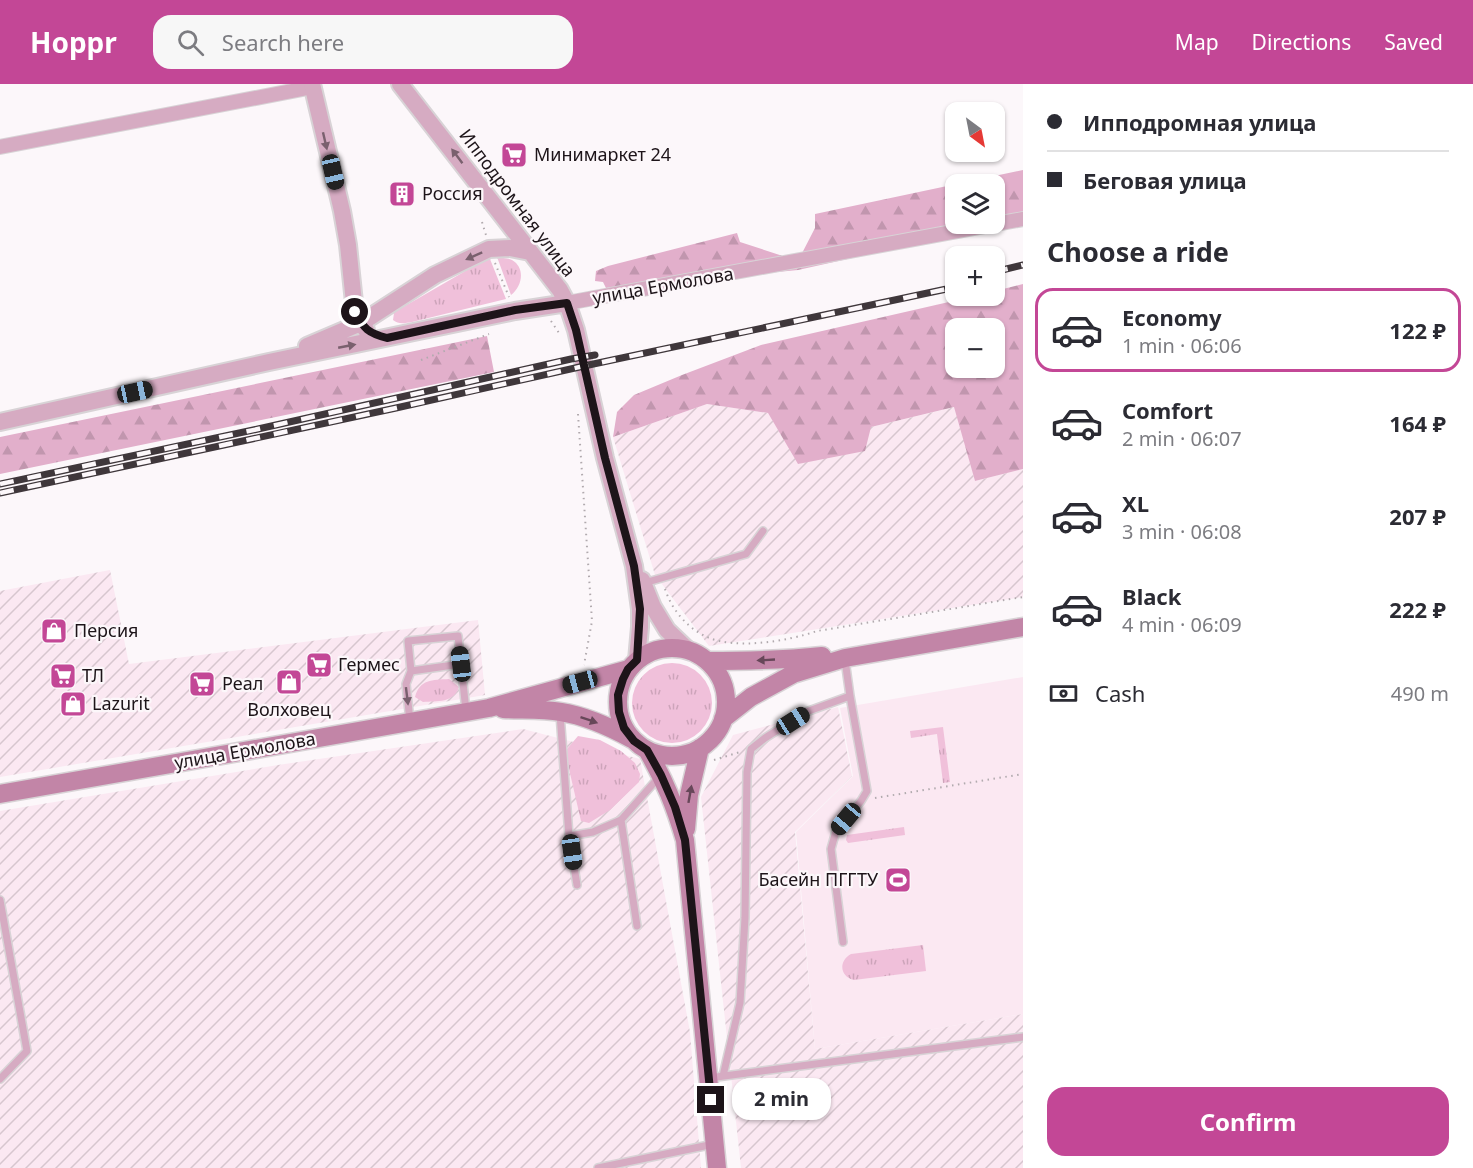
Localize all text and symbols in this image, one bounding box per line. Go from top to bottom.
search box [153,15,573,69]
text: Hoppr [30,23,117,61]
icon: search [174,26,207,59]
text: Search here [222,27,344,57]
text: Map [1175,28,1219,56]
text: Directions [1252,28,1351,56]
text: Saved [1384,28,1443,56]
north arrow [945,102,1005,162]
map controls [945,102,1005,378]
text: Ипподромная улица [1083,107,1317,137]
street label: Ипподромная улица [454,124,581,281]
one-way arrow [321,132,331,150]
supermarket icon: Минимаркет 24 [499,140,529,170]
place label: Минимаркет 24 [534,142,671,166]
one-way arrow [451,148,463,163]
car [320,152,346,192]
text: Беговая улица [1083,165,1247,195]
button: layers [945,174,1005,234]
building icon: Россия [387,179,417,209]
place label: Россия [422,181,483,205]
text: Choose a ride [1047,233,1229,270]
button: + [945,246,1005,306]
one-way arrow [465,252,482,261]
street label: улица Ермолова [591,261,735,309]
route start [341,298,368,325]
text: Economy [1122,302,1221,332]
icon: car [1050,303,1104,357]
text: 122 ₽ [1389,315,1446,345]
button: − [945,318,1005,378]
text: 1 min · 06:06 [1122,332,1242,359]
one-way arrow [338,341,357,350]
car [116,379,154,405]
text: Comfort [1122,395,1213,425]
icon: car [1050,396,1104,450]
text: 164 ₽ [1389,408,1446,438]
text: 2 min · 06:07 [1122,425,1242,452]
text: XL [1122,488,1149,518]
icon: car [1050,489,1104,543]
text: 207 ₽ [1389,501,1446,531]
text: 3 min · 06:08 [1122,518,1242,545]
text: Black [1122,581,1181,611]
icon: car [1050,582,1104,636]
text: 222 ₽ [1389,594,1446,624]
text: 4 min · 06:09 [1122,611,1242,638]
shop icon: Персия [39,616,69,646]
place label: Персия [74,618,139,642]
car [450,645,472,683]
supermarket icon: Гермес [304,650,334,680]
place label: Гермес [338,652,400,676]
one-way arrow [756,656,775,665]
supermarket icon: ТЛ [48,661,78,691]
place label: ТЛ [82,663,104,687]
shop icon: Волховец [274,667,304,697]
supermarket icon: Реал [187,669,217,699]
car [560,669,600,695]
place label: Реал [222,671,263,695]
icon: cash [1047,677,1080,710]
text: Cash [1095,678,1145,708]
text: 490 m [1391,680,1449,707]
one-way arrow [403,687,412,706]
shop icon: Lazurit [58,689,88,719]
place label: Lazurit [92,691,150,715]
place label: Волховец [247,697,331,721]
car [773,704,813,738]
one-way arrow [580,715,598,725]
street label: улица Ермолова [173,726,317,774]
one-way arrow [686,784,695,803]
car [828,799,864,839]
car [561,833,583,871]
sports icon: Басейн ПГГТУ [883,865,913,895]
place label: Басейн ПГГТУ [758,867,879,891]
callout: 2 min [732,1079,831,1121]
text: 2 min [754,1085,809,1112]
route end [697,1086,724,1113]
button: Confirm [1047,1087,1449,1156]

